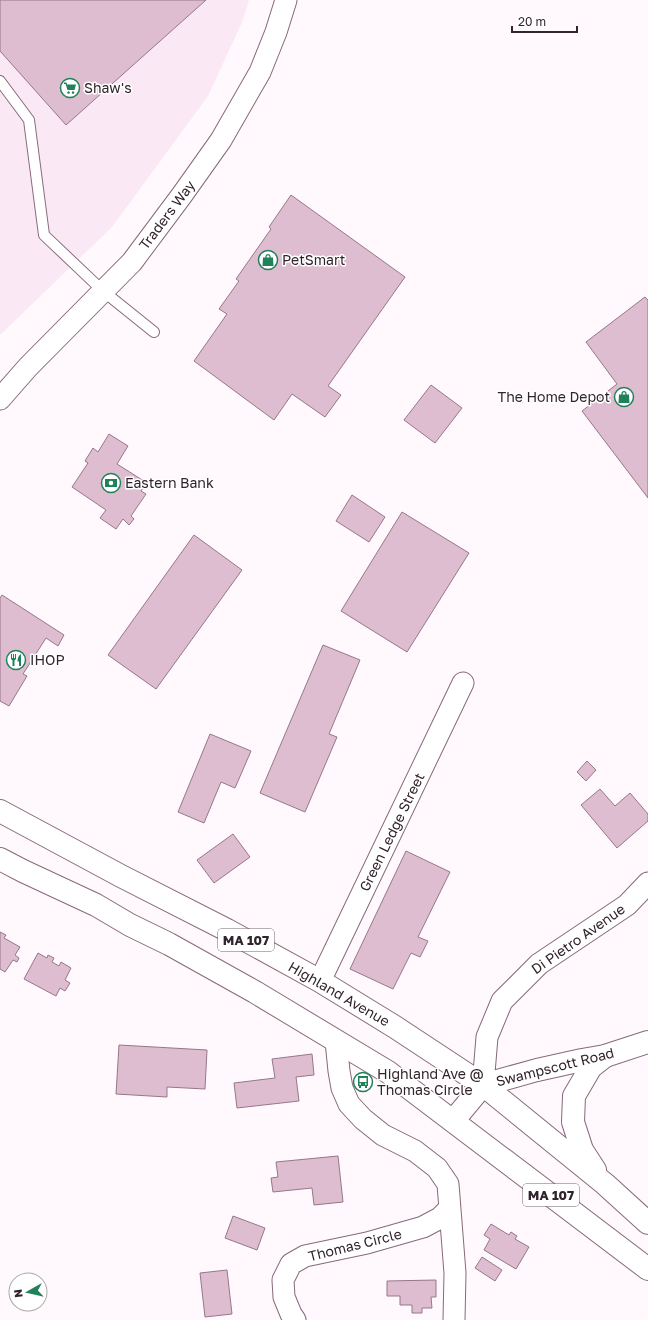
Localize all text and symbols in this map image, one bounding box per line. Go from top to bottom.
scale bar [512,8,577,34]
text: 20 m [518,14,546,29]
supermarket icon: Shaw's [59,77,81,99]
place label: Shaw's [84,79,132,96]
street label: Traders Way [135,177,198,253]
shop icon: PetSmart [257,249,279,271]
place label: PetSmart [282,251,345,268]
shop icon: The Home Depot [613,386,635,408]
place label: The Home Depot [498,388,610,405]
bank icon: Eastern Bank [100,472,122,494]
place label: Eastern Bank [125,474,214,491]
restaurant icon: IHOP [5,649,27,671]
place label: IHOP [30,651,65,668]
street label: Green Ledge Street [355,770,428,894]
street label: Di Pietro Avenue [528,900,628,977]
road number: MA 107 [218,929,274,951]
street label: Highland Avenue [286,958,393,1029]
street label: Swampscott Road [494,1044,616,1089]
place label: Highland Ave @ Thomas Circle [377,1065,484,1098]
bus stop icon: Highland Ave @ Thomas Circle [352,1071,374,1093]
road number: MA 107 [523,1184,579,1206]
street label: Thomas Circle [306,1225,403,1264]
north arrow [8,1272,48,1312]
text: N [11,1288,25,1299]

